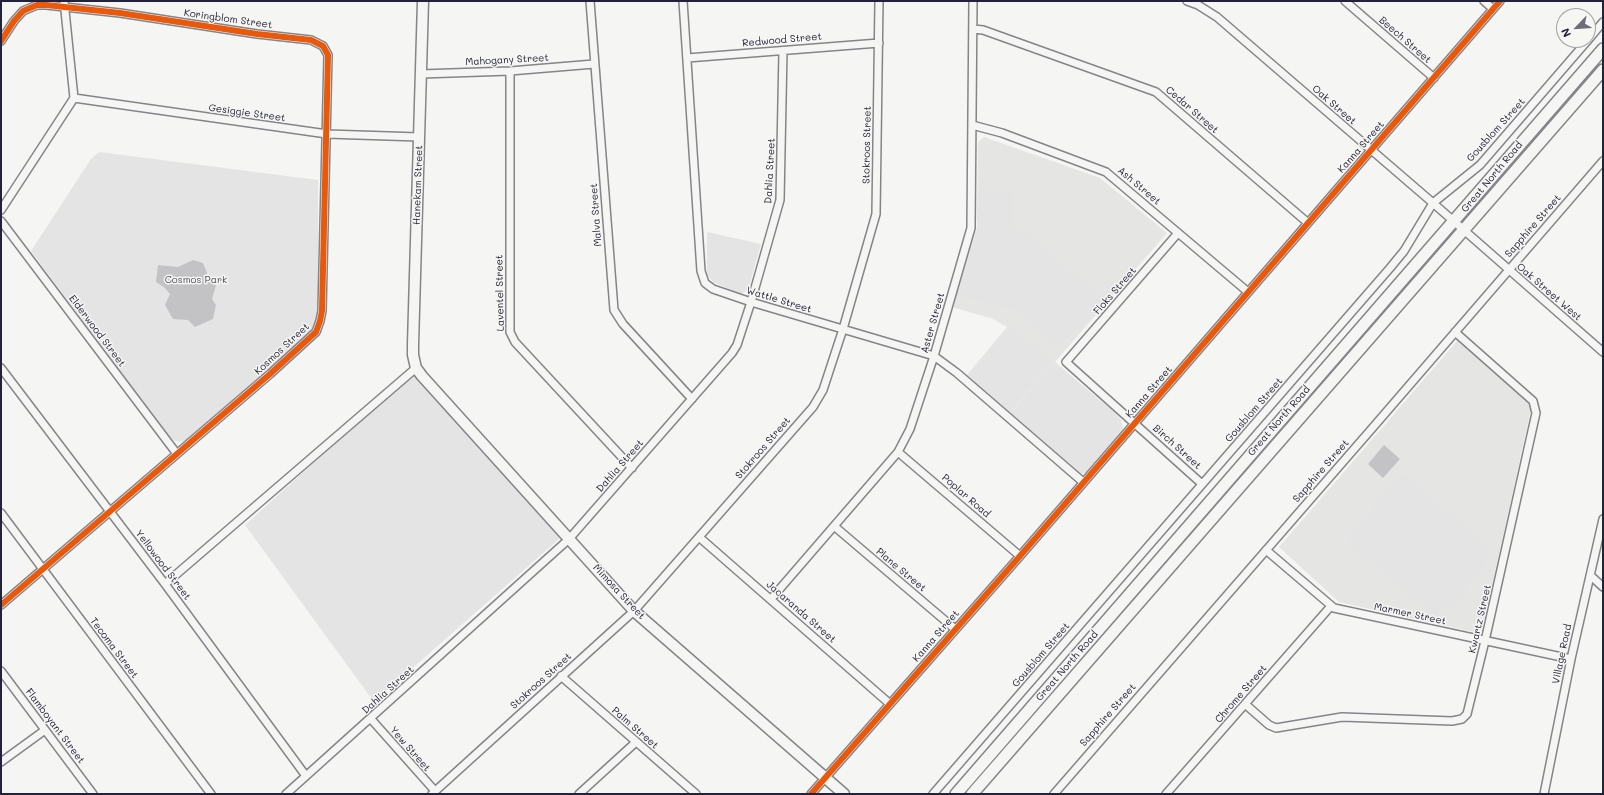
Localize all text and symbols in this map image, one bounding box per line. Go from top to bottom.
street label: Koringblom Street [183,7,273,31]
north arrow [1556,8,1596,48]
street label: Beech Street [1376,14,1434,66]
text: N [1557,26,1574,40]
street label: Redwood Street [742,31,822,49]
street label: Mahogany Street [465,52,549,68]
street label: Oak Street [1310,83,1358,127]
street label: Cedar Street [1163,84,1221,136]
street label: Gousblom Street [1464,96,1528,164]
street label: Gesiggie Street [208,102,286,124]
street label: Stokroos Street [860,106,874,184]
street label: Kanna Street [1335,119,1387,175]
street label: Dahlia Street [762,138,778,204]
street label: Great North Road [1459,139,1525,215]
street label: Hanekam Street [411,145,425,225]
street label: Ash Street [1115,165,1163,207]
street label: Malva Street [588,183,604,247]
street label: Sapphire Street [1503,192,1563,260]
street label: Laventel Street [493,255,507,331]
street label: Oak Street West [1514,261,1584,323]
street label: Floks Street [1091,265,1139,317]
park label: Cosmos Park [165,274,227,286]
street label: Wattle Street [745,284,813,316]
street label: Aster Street [919,291,947,355]
street label: Elderwood Street [66,293,128,369]
street label: Kosmos Street [252,321,312,377]
street label: Kanna Street [1123,364,1175,420]
street label: Gousblom Street [1223,375,1285,445]
street label: Great North Road [1245,384,1313,458]
street label: Stokroos Street [733,415,793,481]
street label: Birch Street [1150,422,1204,472]
street label: Dahlia Street [594,437,646,495]
street label: Sapphire Street [1291,437,1351,505]
street label: Poplar Road [939,472,993,520]
street label: Yellowood Street [133,528,193,602]
street label: Plane Street [874,546,928,594]
street label: Mimosa Street [590,562,648,622]
street label: Jacaranda Street [764,579,838,645]
street label: Kwartz Street [1466,584,1494,654]
street label: Marmer Street [1373,600,1447,628]
street label: Kanna Street [910,608,962,664]
street label: Tecoma Street [87,615,141,681]
street label: Gousblom Street [1010,620,1072,690]
street label: Village Road [1550,623,1574,685]
street label: Great North Road [1033,629,1101,703]
street label: Stokroos Street [508,650,574,712]
street label: Chrome Street [1213,663,1269,725]
street label: Dahlia Street [360,664,416,716]
street label: Sapphire Street [1078,681,1138,749]
street label: Flamboyant Street [23,686,87,766]
street label: Palm Street [609,704,661,752]
street label: Yew Street [387,724,433,774]

